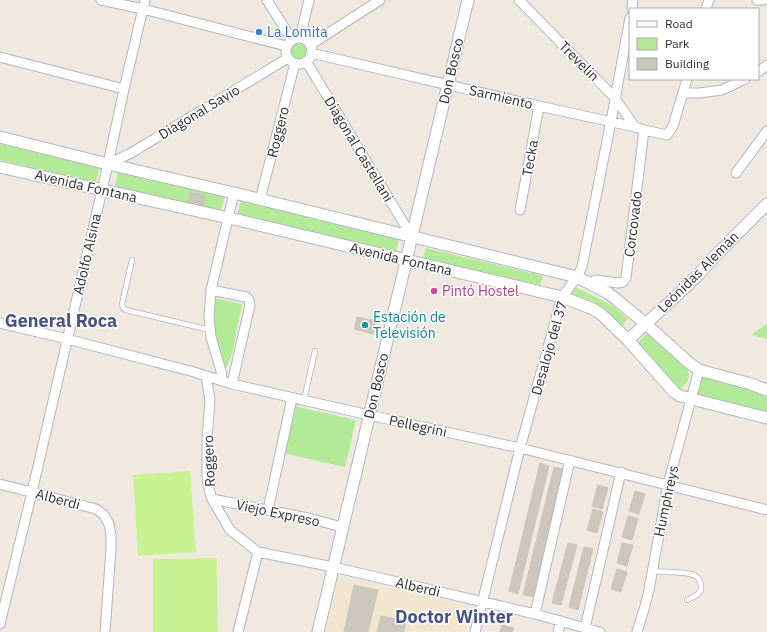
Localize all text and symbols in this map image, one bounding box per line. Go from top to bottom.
legend [629,8,759,80]
text: Road [665,16,693,31]
place label: La Lomita [267,23,328,41]
marker: La Lomita [254,27,264,37]
street label: Don Bosco [435,36,467,106]
text: Park [665,36,690,51]
street label: Trevelin [555,37,603,85]
text: Building [665,56,710,71]
street label: Diagonal Savio [155,81,243,143]
street label: Sarmiento [467,81,535,113]
street label: Diagonal Castellani [320,93,398,205]
street label: Roggero [263,104,293,159]
street label: Tecka [518,138,542,178]
street label: Avenida Fontana [33,165,139,207]
street label: Corcovado [620,190,646,258]
street label: Adolfo Alsina [69,211,105,296]
street label: Leónidas Alemán [654,228,742,316]
street label: Avenida Fontana [348,238,454,280]
place label: Pintó Hostel [442,282,519,300]
marker: Pintó Hostel [429,286,439,296]
street label: Desalojo del 37 [527,299,571,397]
place label: Estación de Televisión [373,308,446,342]
district label: General Roca [5,309,117,332]
marker: Estación de Televisión [360,320,370,330]
street label: Don Bosco [360,351,392,421]
street label: Pellegrini [387,411,449,441]
street label: Roggero [199,435,219,487]
street label: Humphreys [650,463,682,538]
street label: Alberdi [34,484,82,514]
street label: Viejo Expreso [234,495,322,531]
street label: Alberdi [394,573,442,601]
district label: Doctor Winter [395,605,513,628]

